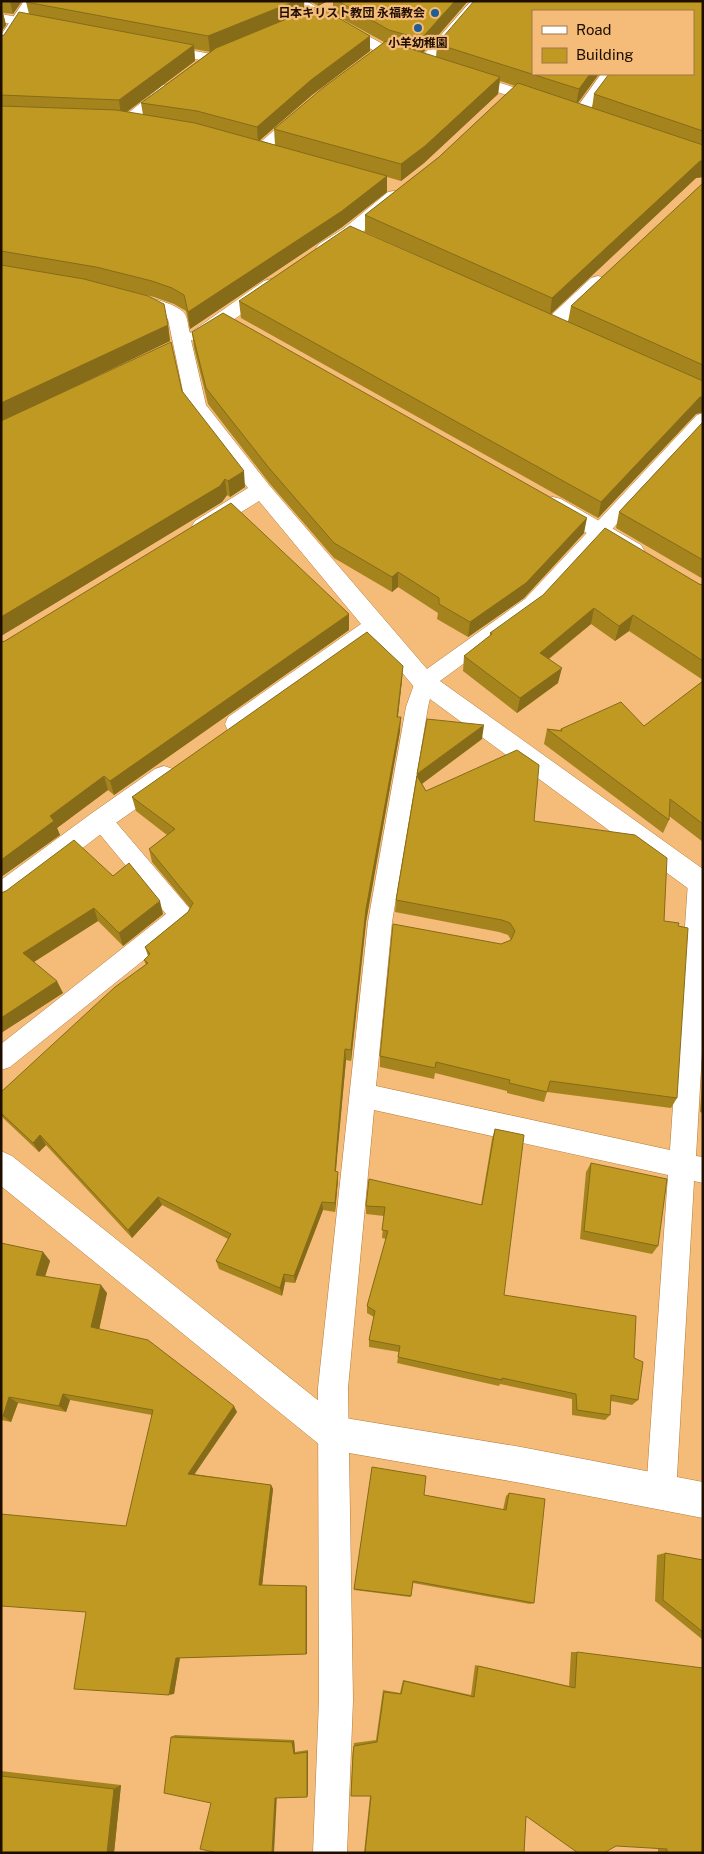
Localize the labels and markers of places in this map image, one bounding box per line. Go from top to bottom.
place label: 日本キリスト教団 永福教会 [278,6,425,20]
marker: 日本キリスト教団 永福教会 [429,7,441,19]
marker: 小羊幼稚園 [412,22,424,34]
place label: 小羊幼稚園 [388,36,448,50]

